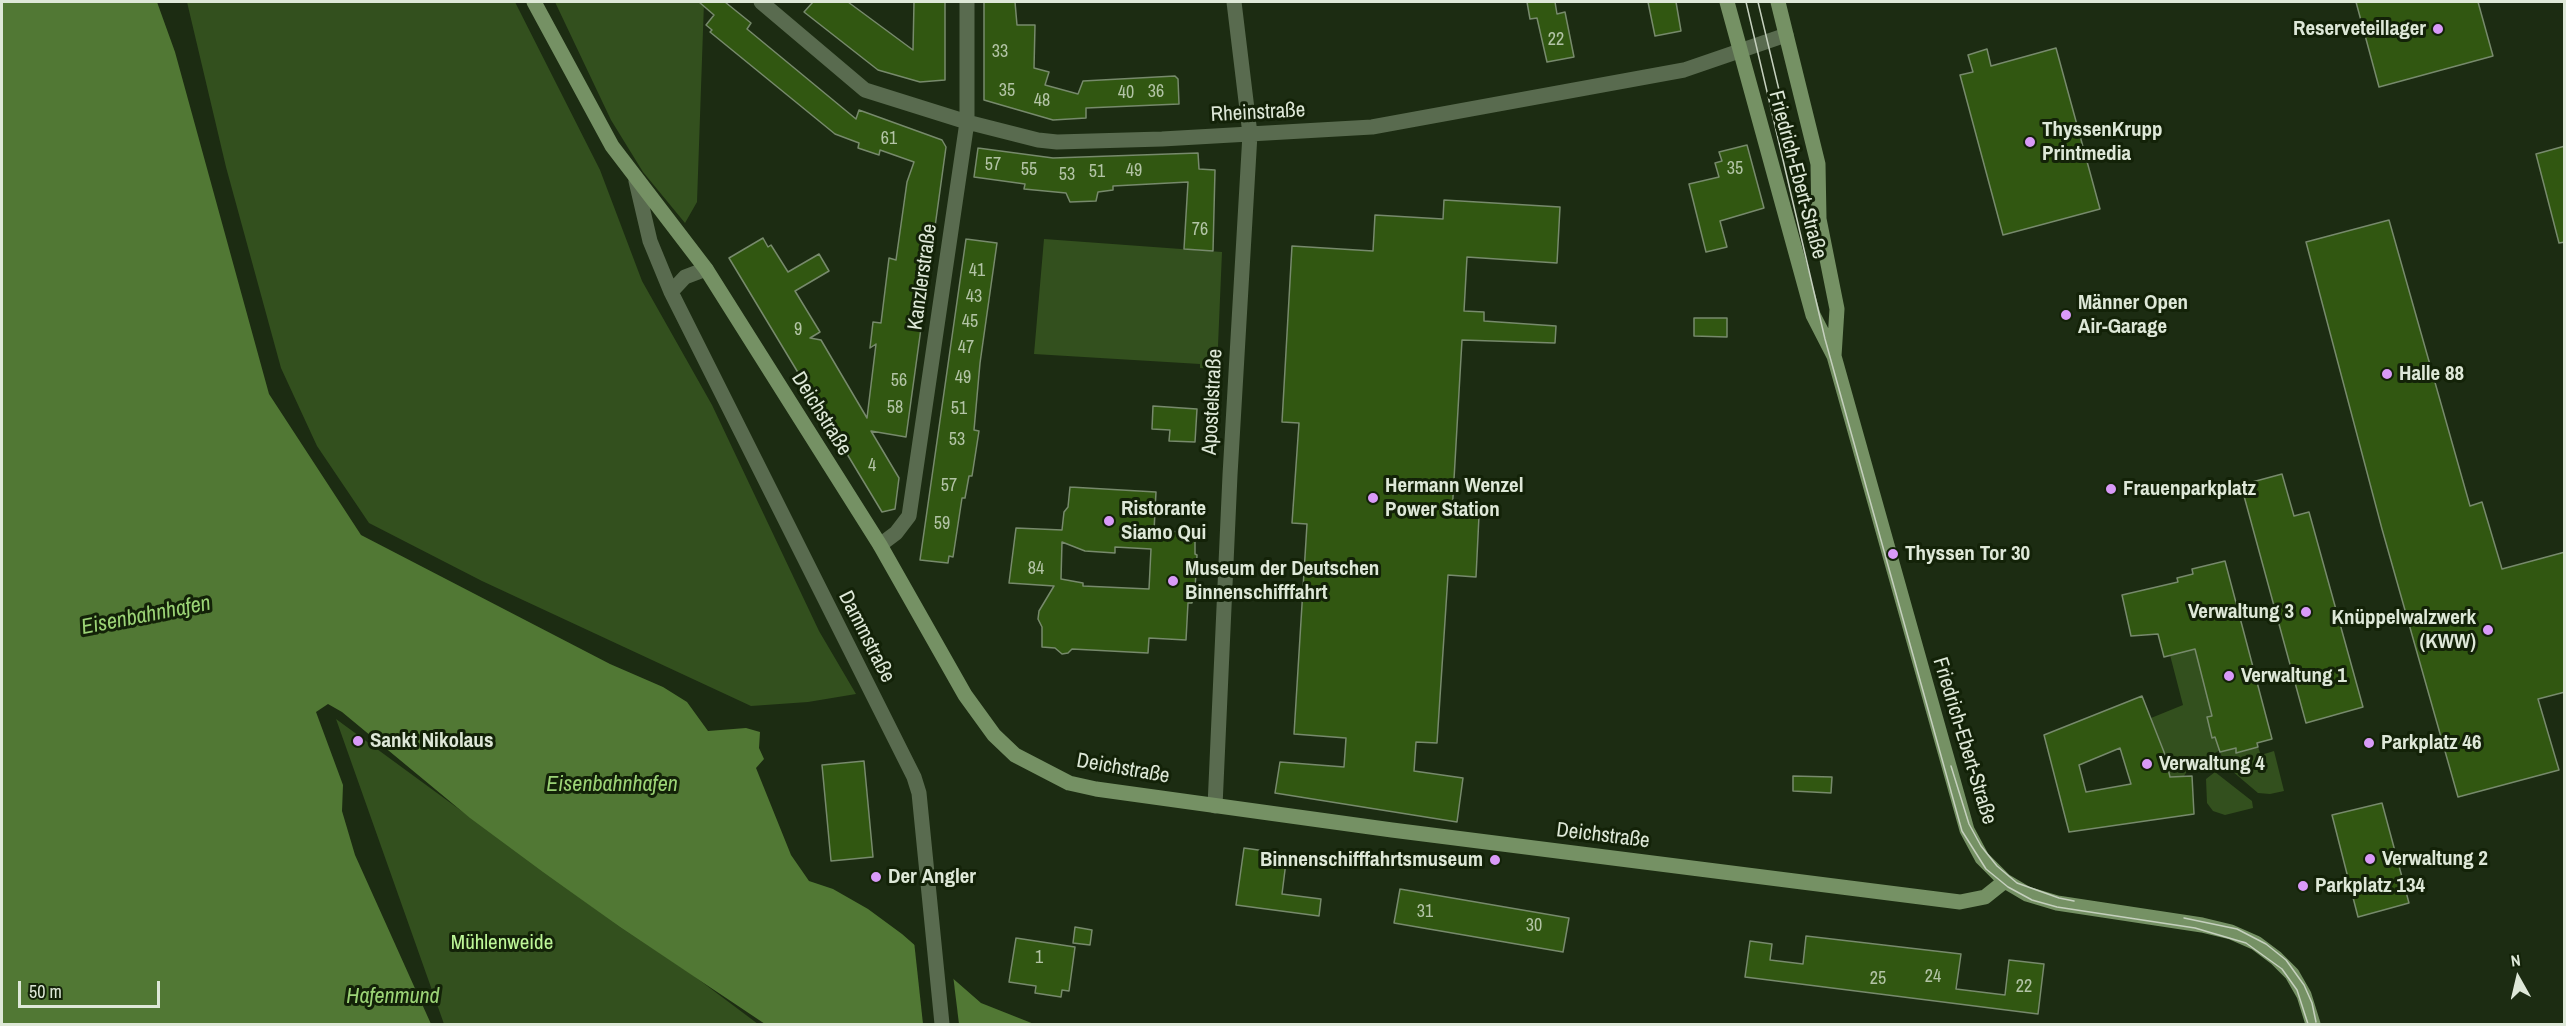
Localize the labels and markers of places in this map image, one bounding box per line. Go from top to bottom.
place label: Reserveteillager [2293,16,2426,42]
marker: Reserveteillager [2431,22,2445,36]
place label: ThyssenKrupp Printmedia [2042,117,2163,167]
marker: ThyssenKrupp Printmedia [2023,135,2037,149]
place label: Männer Open Air-Garage [2078,290,2188,340]
marker: Männer Open Air-Garage [2059,308,2073,322]
place label: Halle 88 [2399,361,2464,387]
marker: Halle 88 [2380,367,2394,381]
place label: Hermann Wenzel Power Station [1385,473,1523,523]
place label: Frauenparkplatz [2123,476,2256,502]
marker: Frauenparkplatz [2104,482,2118,496]
marker: Hermann Wenzel Power Station [1366,491,1380,505]
place label: Ristorante Siamo Qui [1121,496,1206,546]
marker: Ristorante Siamo Qui [1102,514,1116,528]
place label: Thyssen Tor 30 [1905,541,2030,567]
marker: Thyssen Tor 30 [1886,547,1900,561]
place label: Museum der Deutschen Binnenschifffahrt [1185,556,1379,606]
marker: Museum der Deutschen Binnenschifffahrt [1166,574,1180,588]
place label: Verwaltung 3 [2188,599,2294,625]
marker: Verwaltung 3 [2299,605,2313,619]
place label: Knüppelwalzwerk (KWW) [2331,605,2476,655]
marker: Knüppelwalzwerk (KWW) [2481,623,2495,637]
place label: Verwaltung 1 [2241,663,2347,689]
marker: Verwaltung 1 [2222,669,2236,683]
place label: Sankt Nikolaus [370,728,493,754]
place label: Parkplatz 46 [2381,730,2482,756]
marker: Sankt Nikolaus [351,734,365,748]
marker: Parkplatz 46 [2362,736,2376,750]
place label: Verwaltung 4 [2159,751,2265,777]
marker: Verwaltung 4 [2140,757,2154,771]
place label: Verwaltung 2 [2382,846,2488,872]
place label: Binnenschifffahrtsmuseum [1260,847,1483,873]
marker: Verwaltung 2 [2363,852,2377,866]
marker: Binnenschifffahrtsmuseum [1488,853,1502,867]
place label: Der Angler [888,864,976,890]
marker: Der Angler [869,870,883,884]
place label: Parkplatz 134 [2315,873,2425,899]
marker: Parkplatz 134 [2296,879,2310,893]

